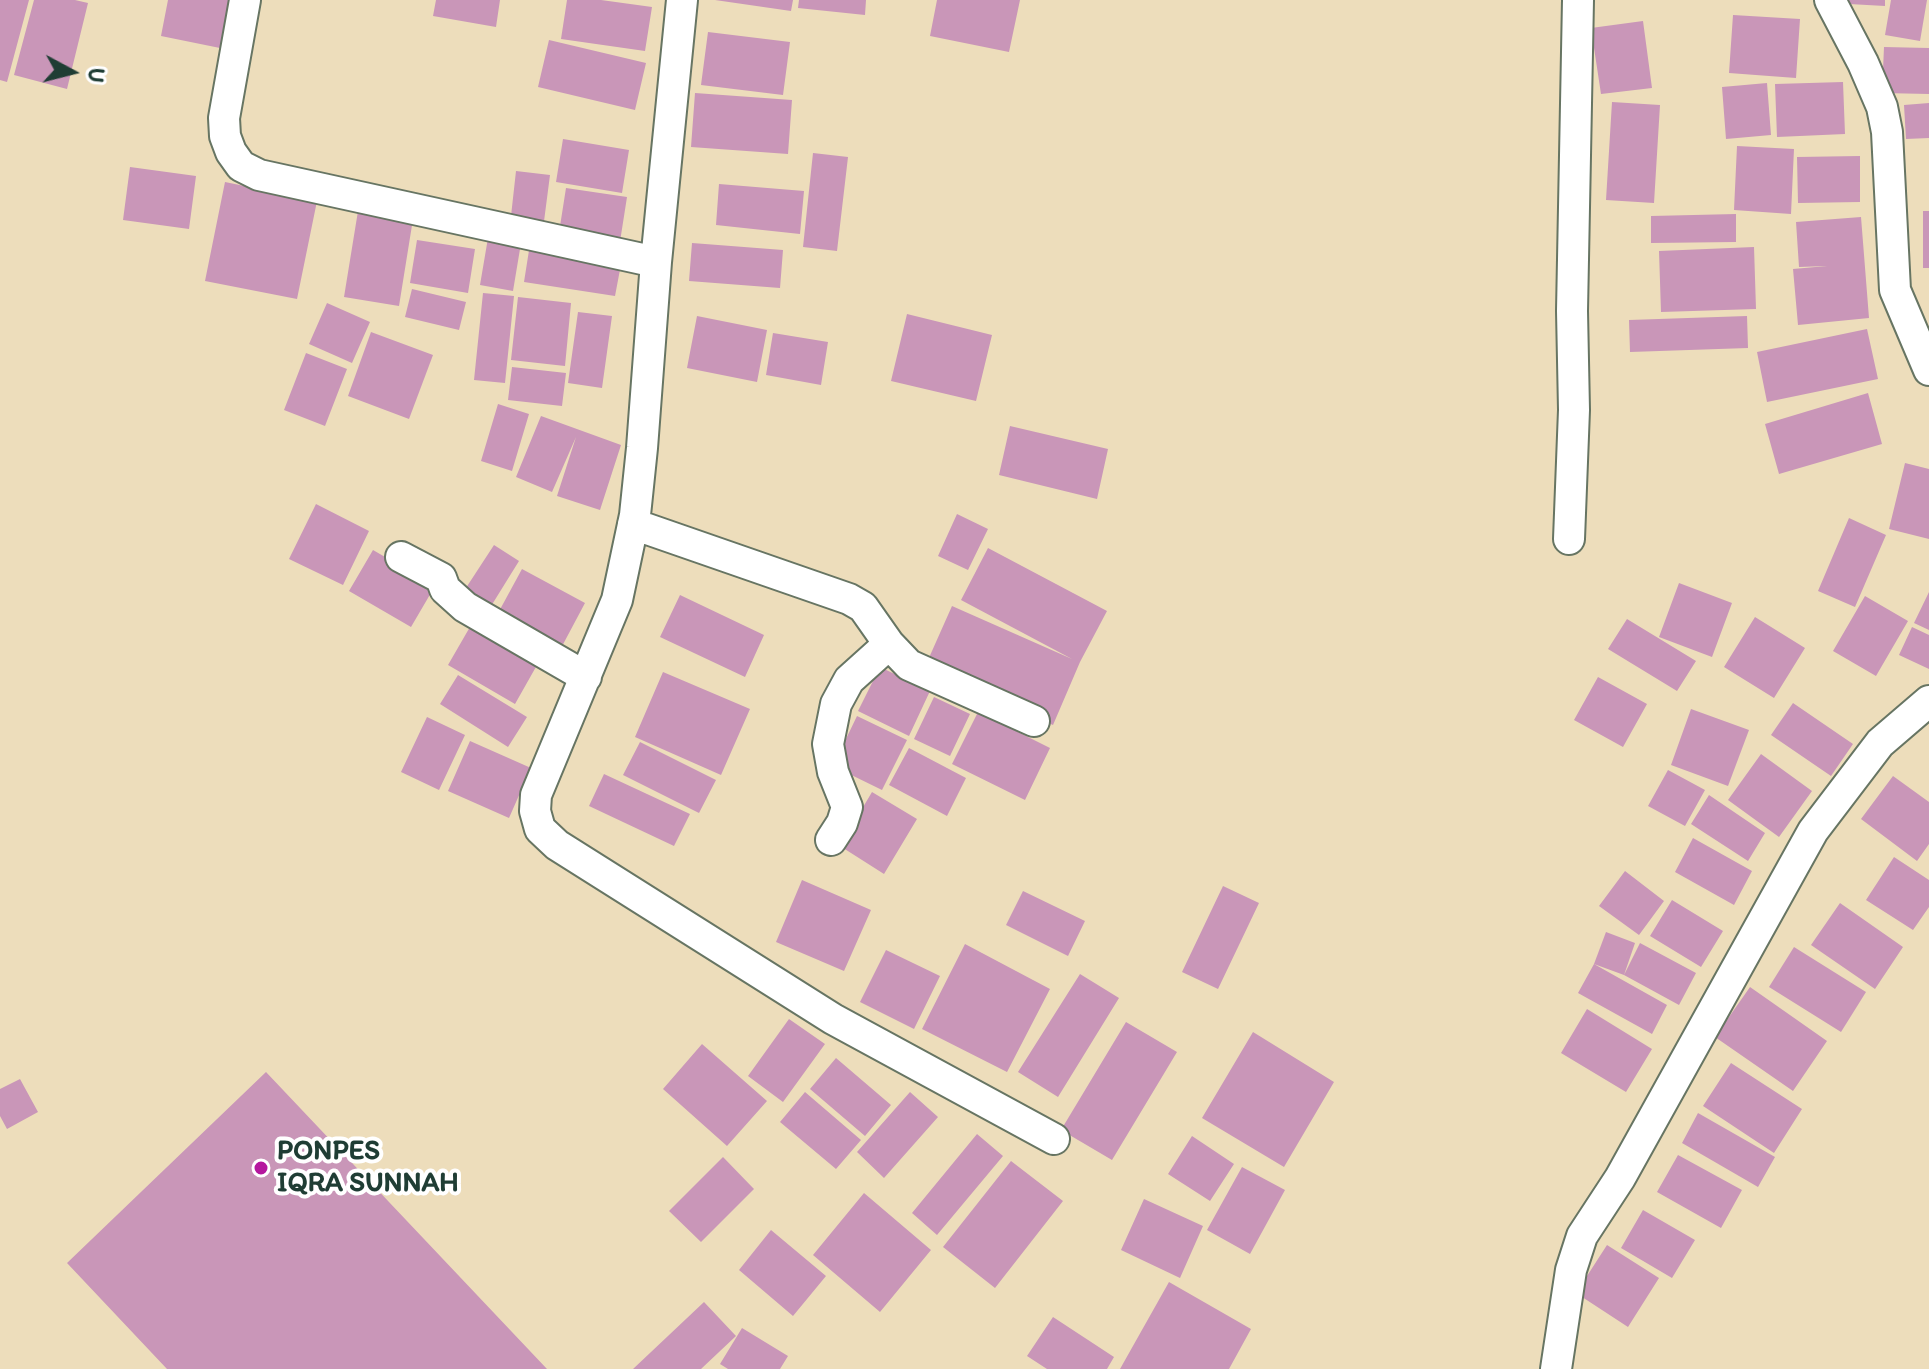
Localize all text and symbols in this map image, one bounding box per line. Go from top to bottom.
north arrow [32,32,112,112]
text: U [82,66,111,84]
place label: PONPES IQRA SUNNAH [277,1135,459,1201]
marker: PONPES IQRA SUNNAH [252,1159,270,1177]

